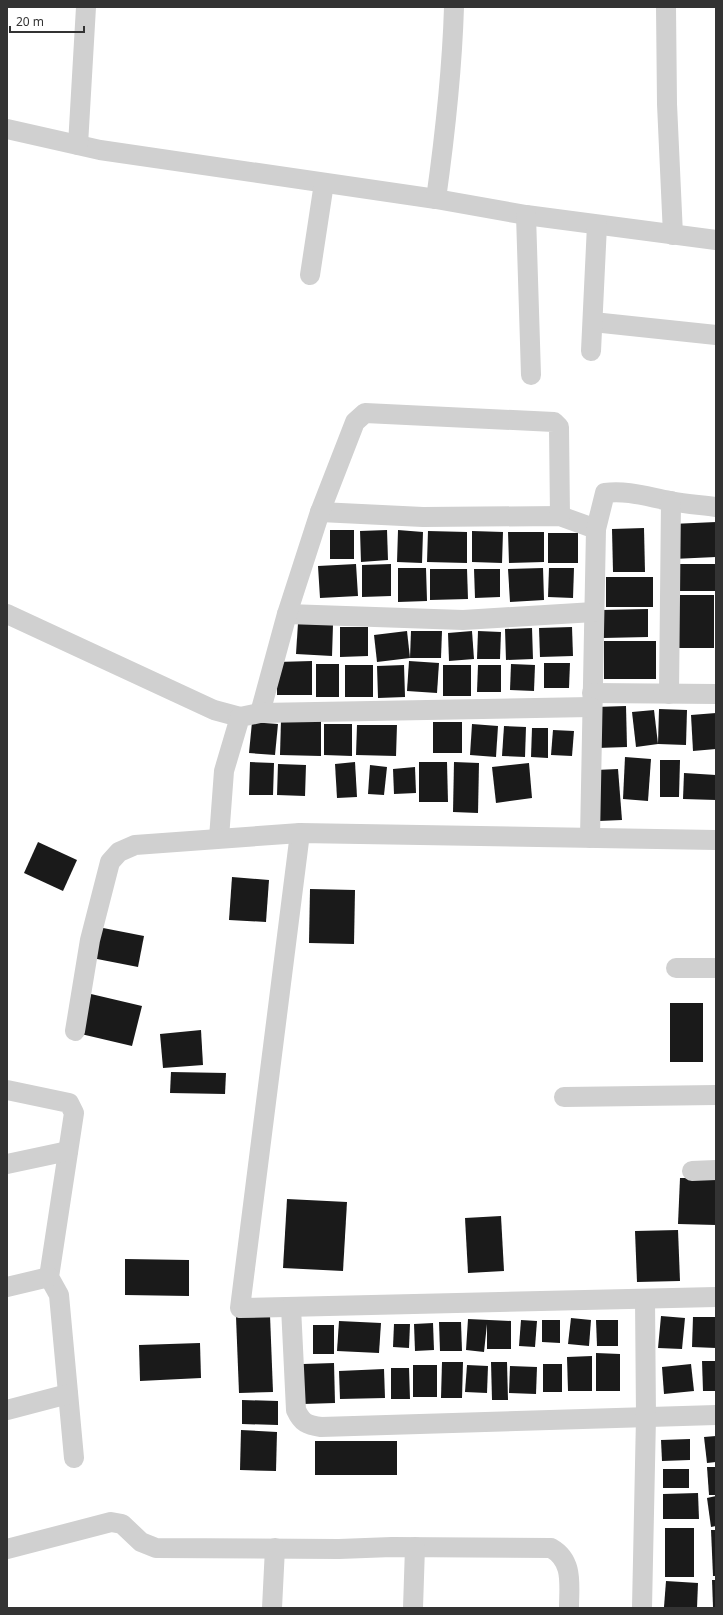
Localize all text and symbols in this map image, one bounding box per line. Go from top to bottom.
scale bar [10,8,84,34]
text: 20 m [16,13,44,30]

